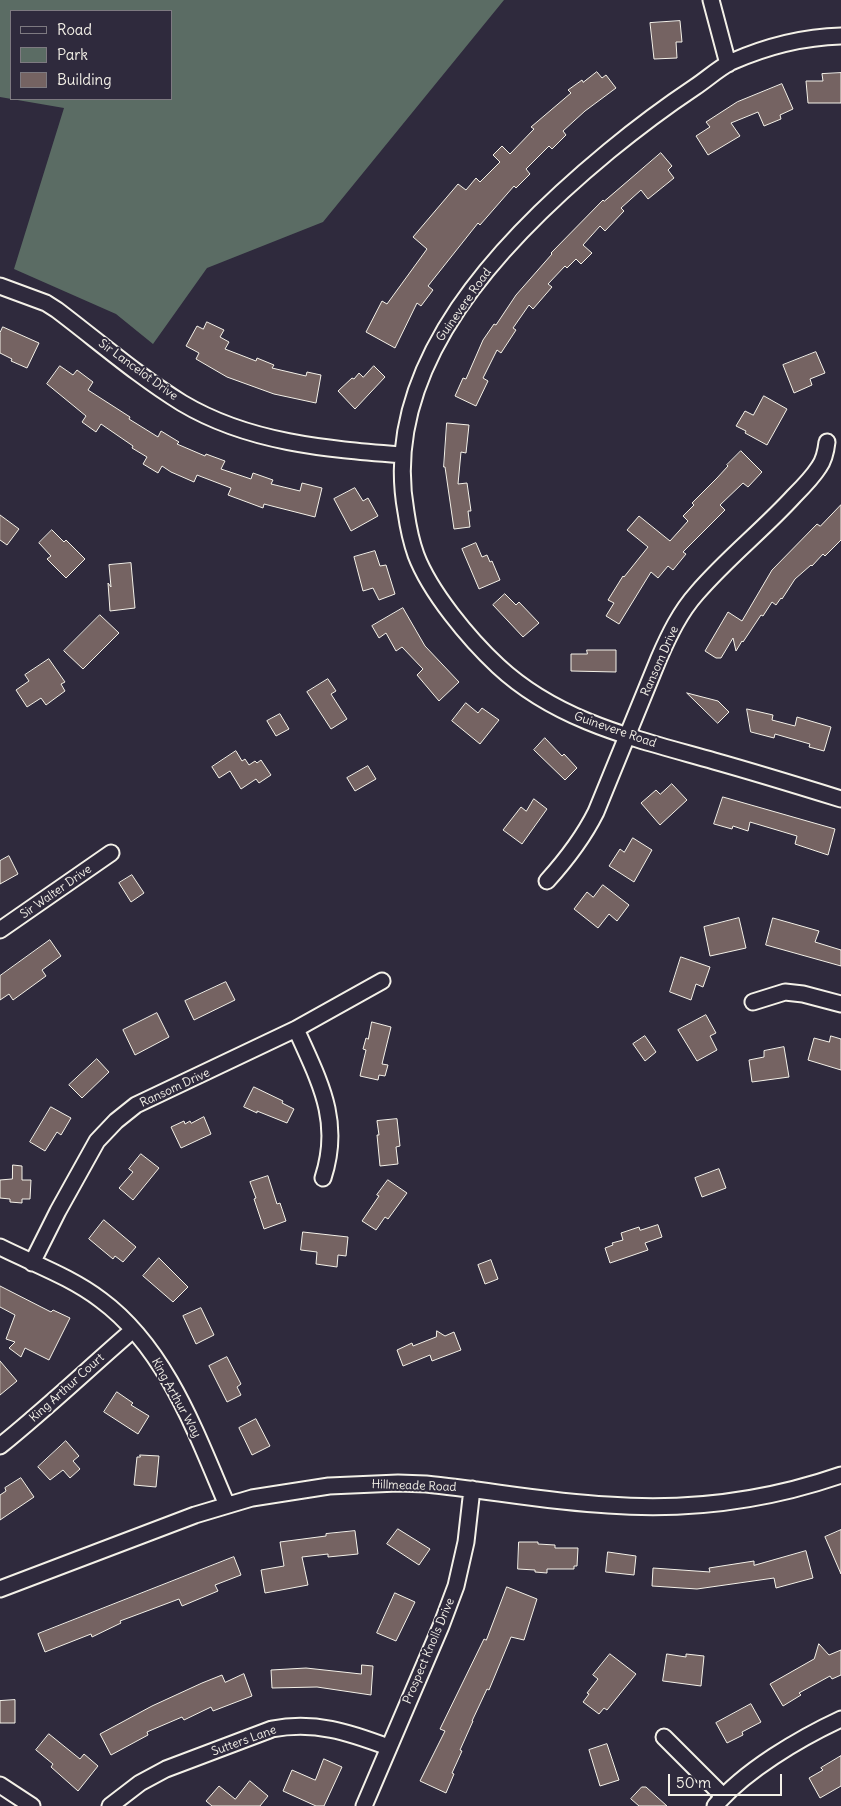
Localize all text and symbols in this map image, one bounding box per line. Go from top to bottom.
legend [10,10,172,100]
text: Road [57,20,92,39]
text: Park [57,45,88,64]
text: Building [57,70,112,89]
street label: Guinevere Road [433,266,495,344]
street label: Sir Lancelot Drive [96,336,180,404]
street label: Ransom Drive [638,624,682,698]
street label: Guinevere Road [572,709,658,751]
street label: Sir Walter Drive [18,862,94,922]
street label: Ransom Drive [138,1066,212,1110]
street label: King Arthur Court [27,1351,107,1425]
street label: King Arthur Way [148,1356,204,1440]
street label: Hillmeade Road [371,1477,457,1495]
street label: Prospect Knolls Drive [400,1596,458,1706]
street label: Sutters Lane [210,1723,278,1759]
scale bar [671,1764,785,1796]
text: 50 m [676,1773,711,1792]

